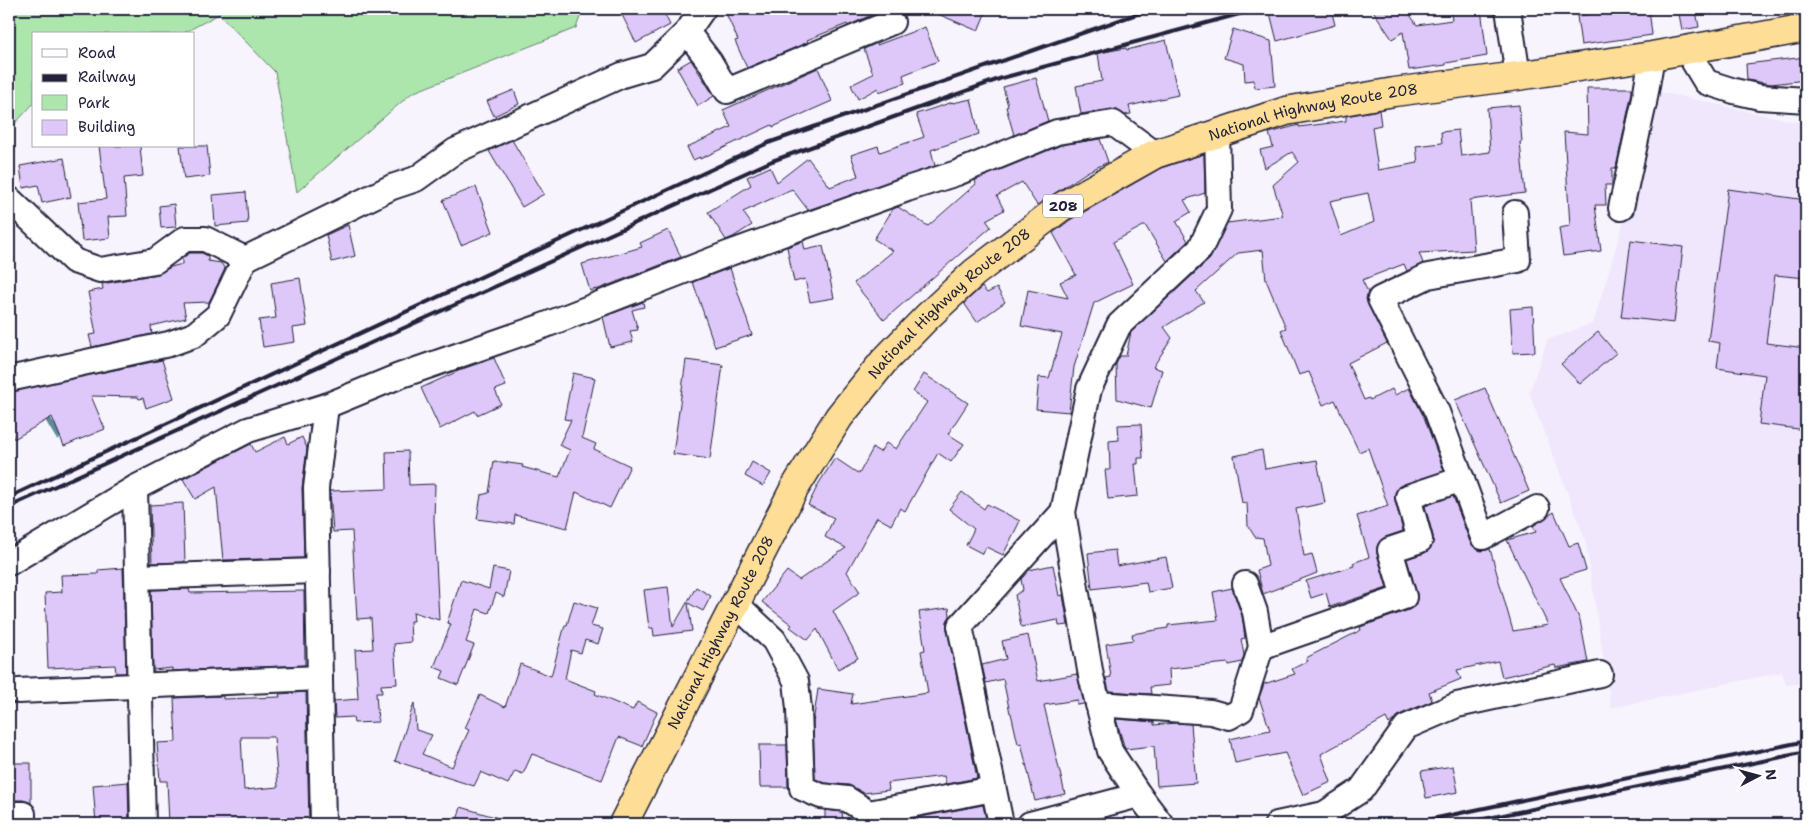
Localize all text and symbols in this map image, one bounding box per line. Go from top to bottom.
legend [32,32,195,148]
text: Road [78,43,116,63]
text: Railway [78,67,136,87]
street label: National Highway Route 208 [1206,79,1419,146]
text: Park [78,93,110,113]
text: Building [78,117,135,137]
road number: 208 [1043,195,1083,218]
street label: National Highway Route 208 [864,224,1035,383]
street label: National Highway Route 208 [663,532,778,733]
north arrow [1732,750,1782,800]
text: N [1761,768,1780,781]

